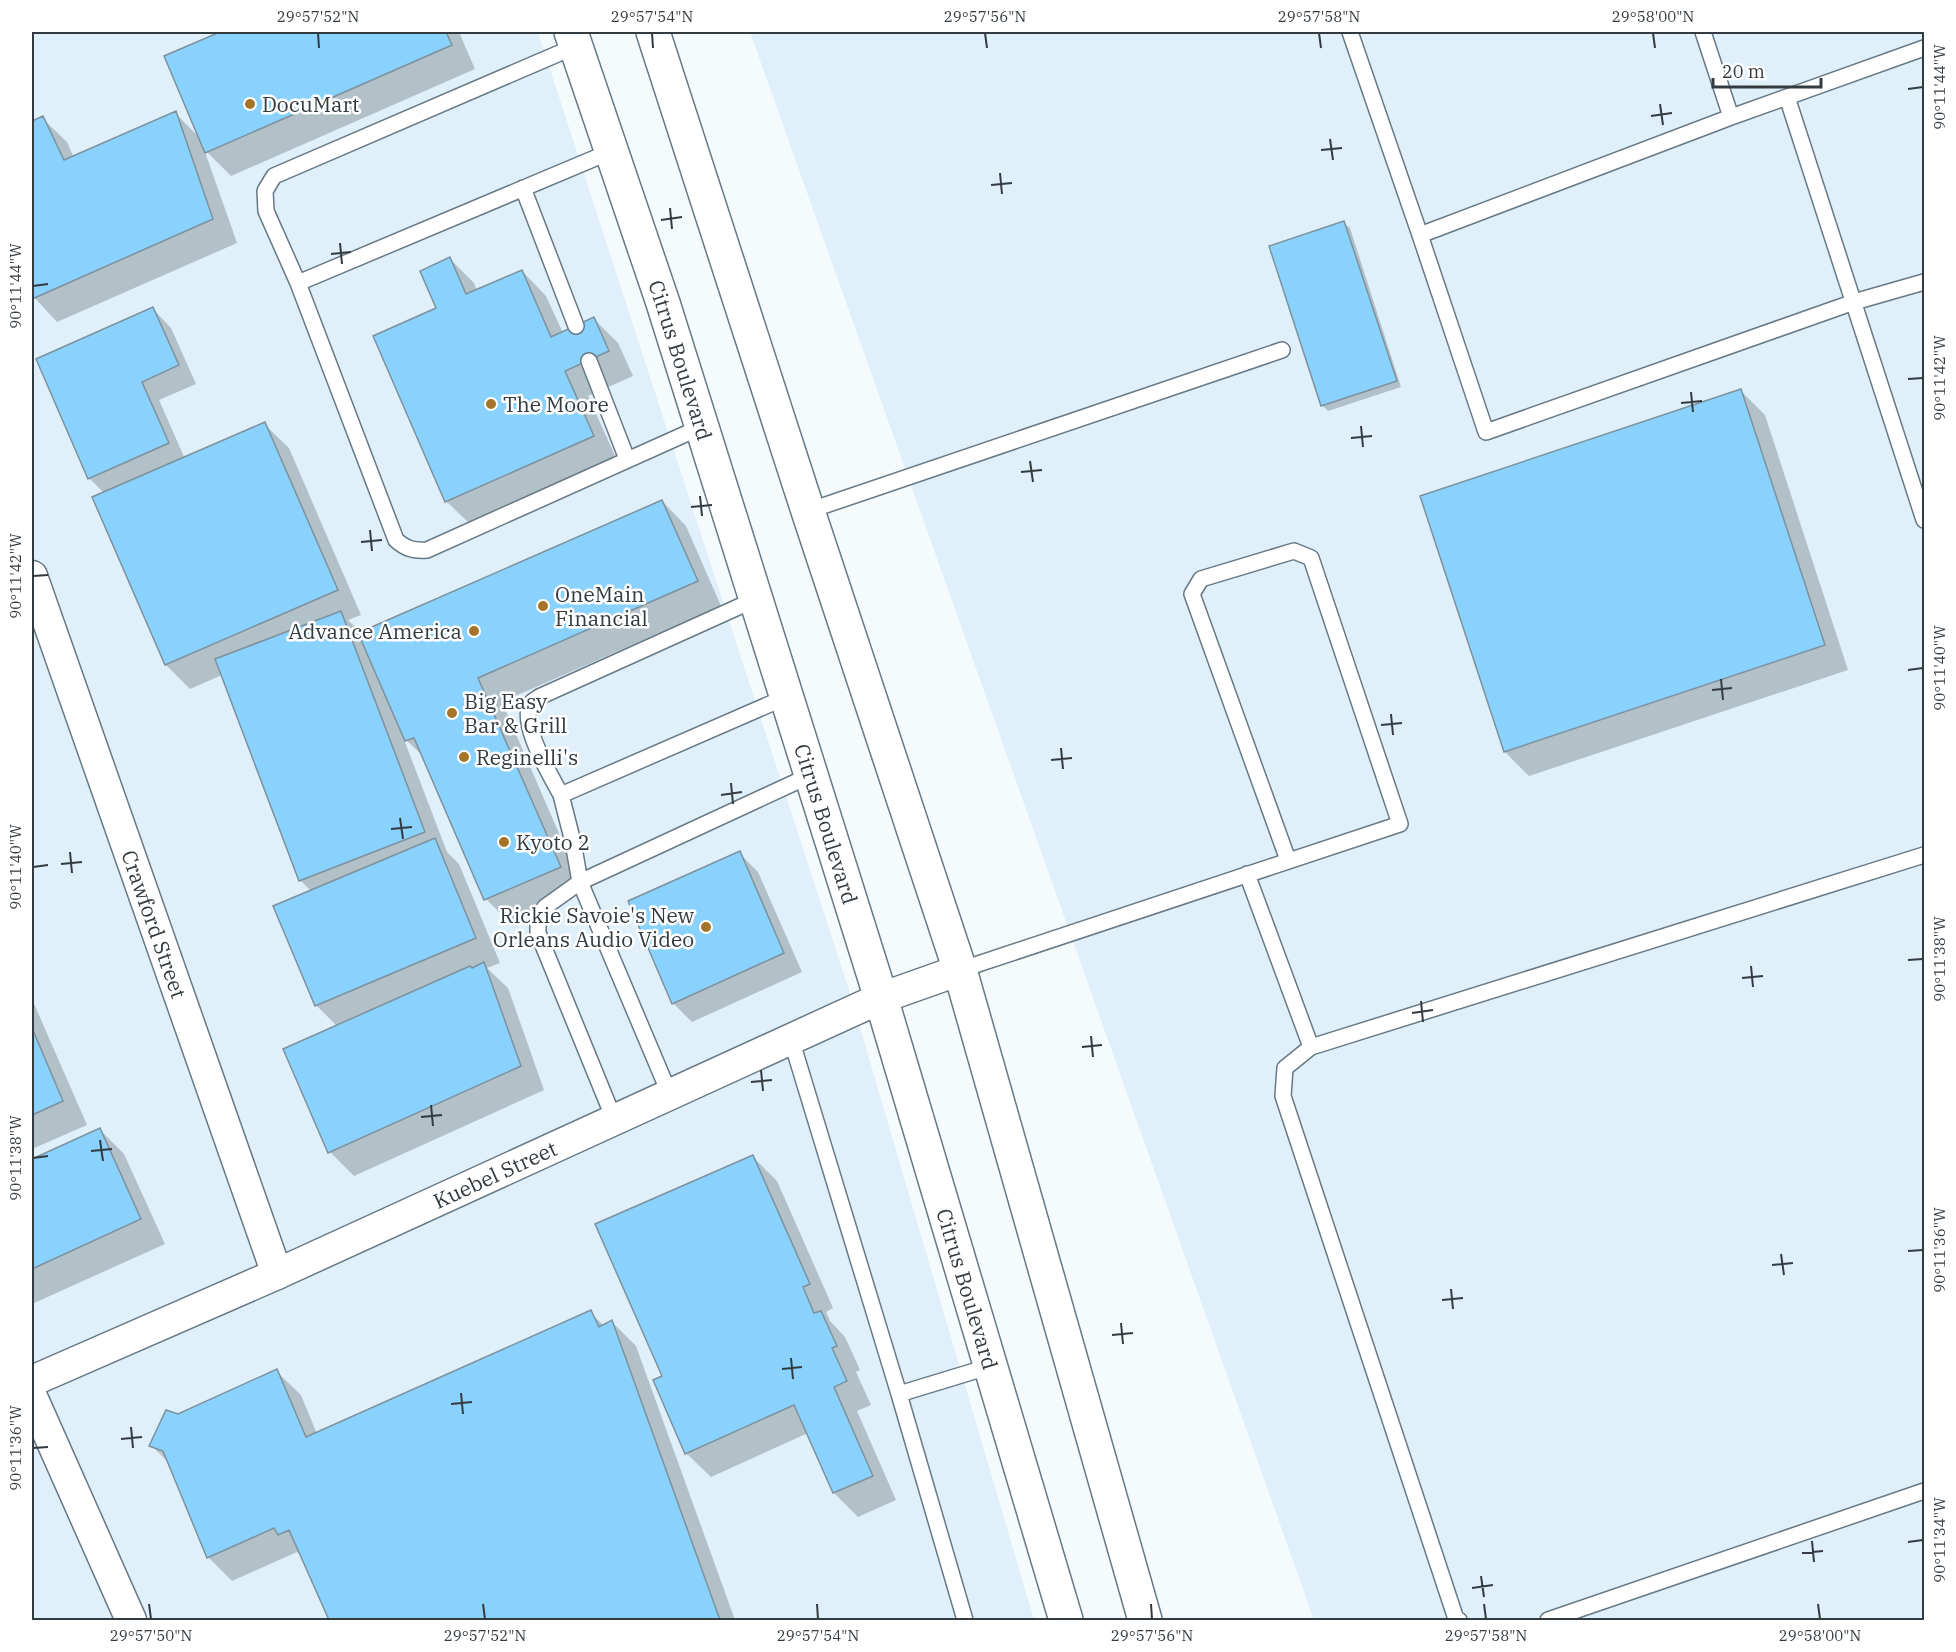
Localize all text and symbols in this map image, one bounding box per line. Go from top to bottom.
text: 29°57'52"N [277,7,359,26]
text: 29°57'54"N [611,7,693,26]
text: 29°57'56"N [944,7,1026,26]
text: 29°57'58"N [1278,7,1360,26]
text: 29°58'00"N [1612,7,1694,26]
text: 90°11'44"W [1930,44,1949,130]
scale bar [1713,51,1821,89]
text: 20 m [1722,60,1765,83]
place label: DocuMart [262,90,359,118]
marker: DocuMart [243,97,257,111]
text: 90°11'44"W [6,243,25,329]
street label: Citrus Boulevard [642,276,719,444]
text: 90°11'42"W [1930,335,1949,421]
place label: The Moore [503,390,609,418]
marker: The Moore [484,397,498,411]
text: 90°11'42"W [6,533,25,619]
place label: OneMain Financial [555,580,648,632]
marker: OneMain Financial [536,599,550,613]
place label: Advance America [289,617,462,645]
marker: Advance America [467,624,481,638]
text: 90°11'40"W [1930,625,1949,711]
place label: Big Easy Bar & Grill [464,687,567,739]
marker: Big Easy Bar & Grill [445,706,459,720]
street label: Citrus Boulevard [788,740,865,908]
place label: Reginelli's [476,743,578,771]
marker: Reginelli's [457,750,471,764]
text: 90°11'40"W [6,824,25,910]
place label: Kyoto 2 [516,828,590,856]
marker: Kyoto 2 [497,835,511,849]
street label: Crawford Street [115,846,193,1002]
place label: Rickie Savoie's New Orleans Audio Video [493,901,695,953]
text: 90°11'38"W [1930,916,1949,1002]
marker: Rickie Savoie's New Orleans Audio Video [699,920,713,934]
text: 90°11'38"W [6,1115,25,1201]
street label: Kuebel Street [429,1134,561,1215]
street label: Citrus Boulevard [930,1205,1005,1373]
text: 90°11'36"W [1930,1207,1949,1293]
text: 90°11'36"W [6,1405,25,1491]
text: 90°11'34"W [1930,1497,1949,1583]
text: 29°57'50"N [110,1626,192,1645]
text: 29°57'52"N [444,1626,526,1645]
text: 29°57'54"N [777,1626,859,1645]
text: 29°57'56"N [1111,1626,1193,1645]
text: 29°57'58"N [1445,1626,1527,1645]
text: 29°58'00"N [1779,1626,1861,1645]

